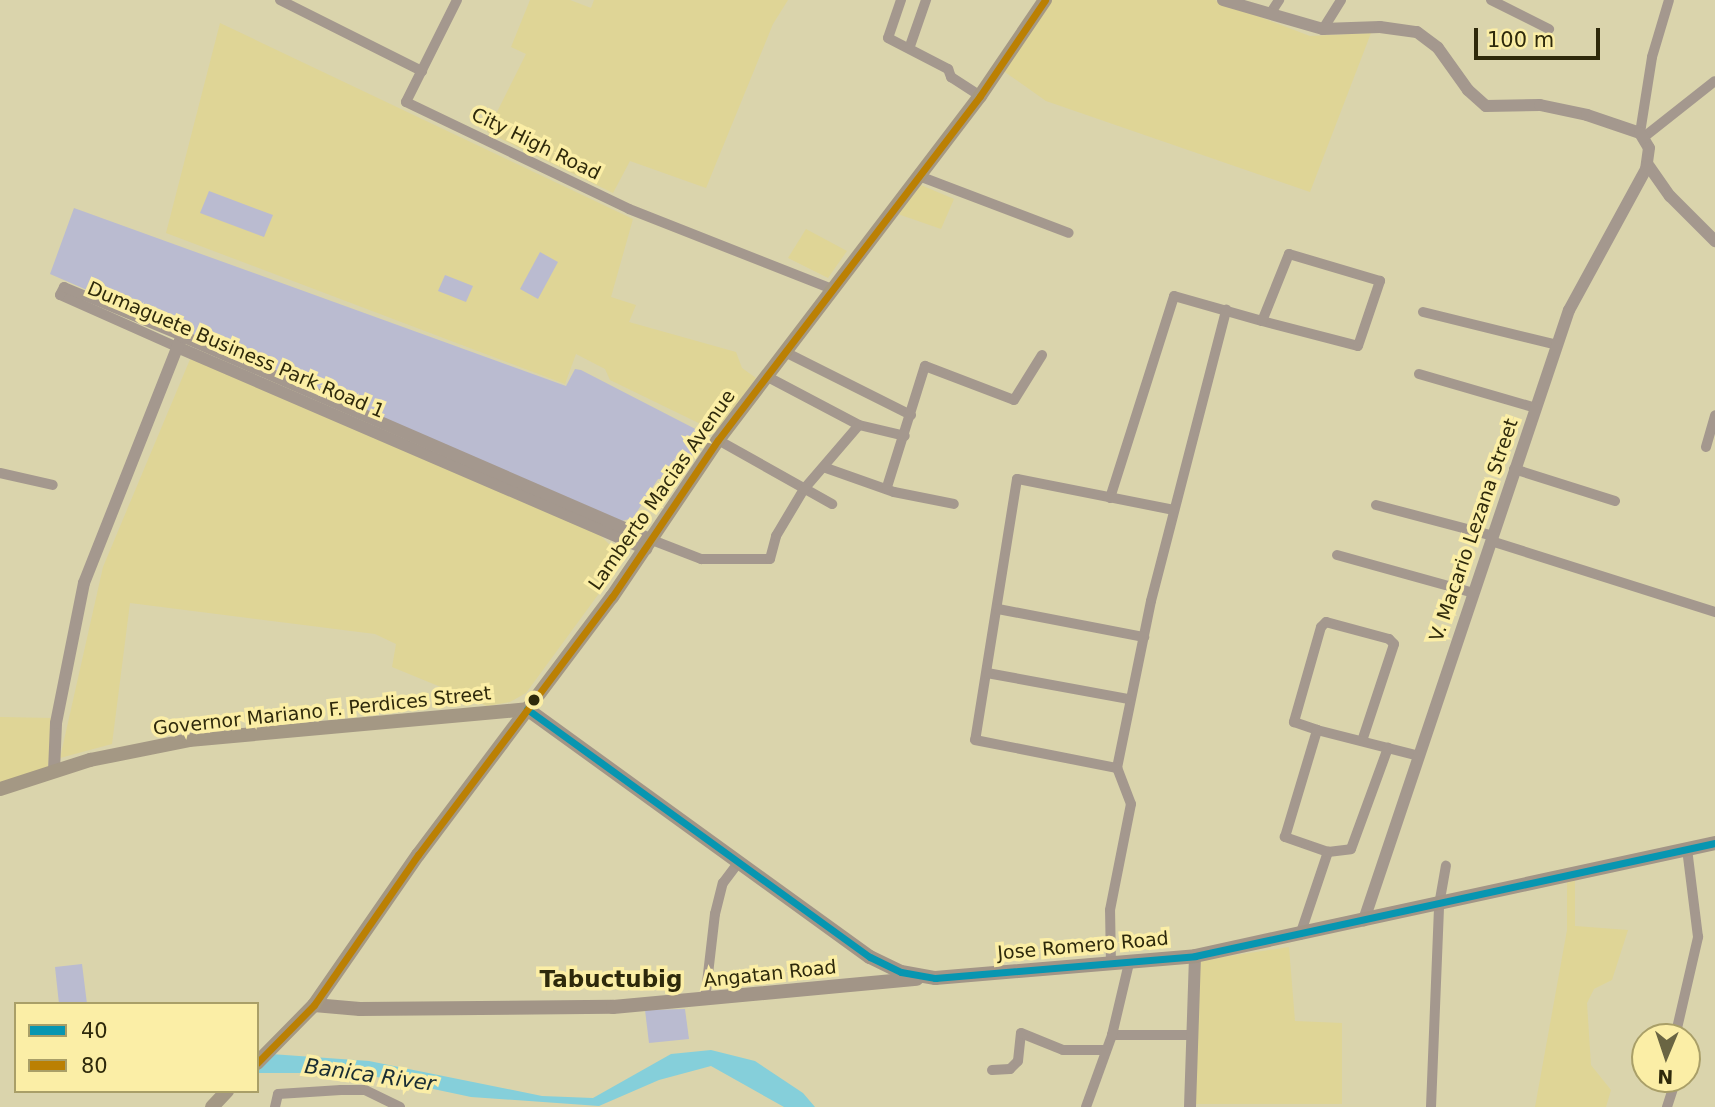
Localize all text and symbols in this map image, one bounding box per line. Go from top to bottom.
scale bar [1477,14,1603,58]
text: 100 m [1487,28,1554,52]
street label: City High Road [468,103,604,185]
street label: Dumaguete Business Park Road 1 [84,277,388,423]
street label: Lamberto Macias Avenue [584,385,740,595]
street label: V. Macario Lezana Street [1425,415,1523,645]
street label: Governor Mariano F. Perdices Street [152,682,492,740]
unlabelled marker [527,693,541,707]
street label: Jose Romero Road [996,927,1170,965]
street label: Angatan Road [702,956,838,992]
district label: Tabuctubig [540,965,682,993]
legend [14,1002,259,1093]
text: 40 [81,1019,108,1043]
north arrow [1631,1023,1701,1093]
water label: Banica River [303,1053,437,1097]
text: 80 [81,1054,108,1078]
text: N [1657,1066,1674,1088]

